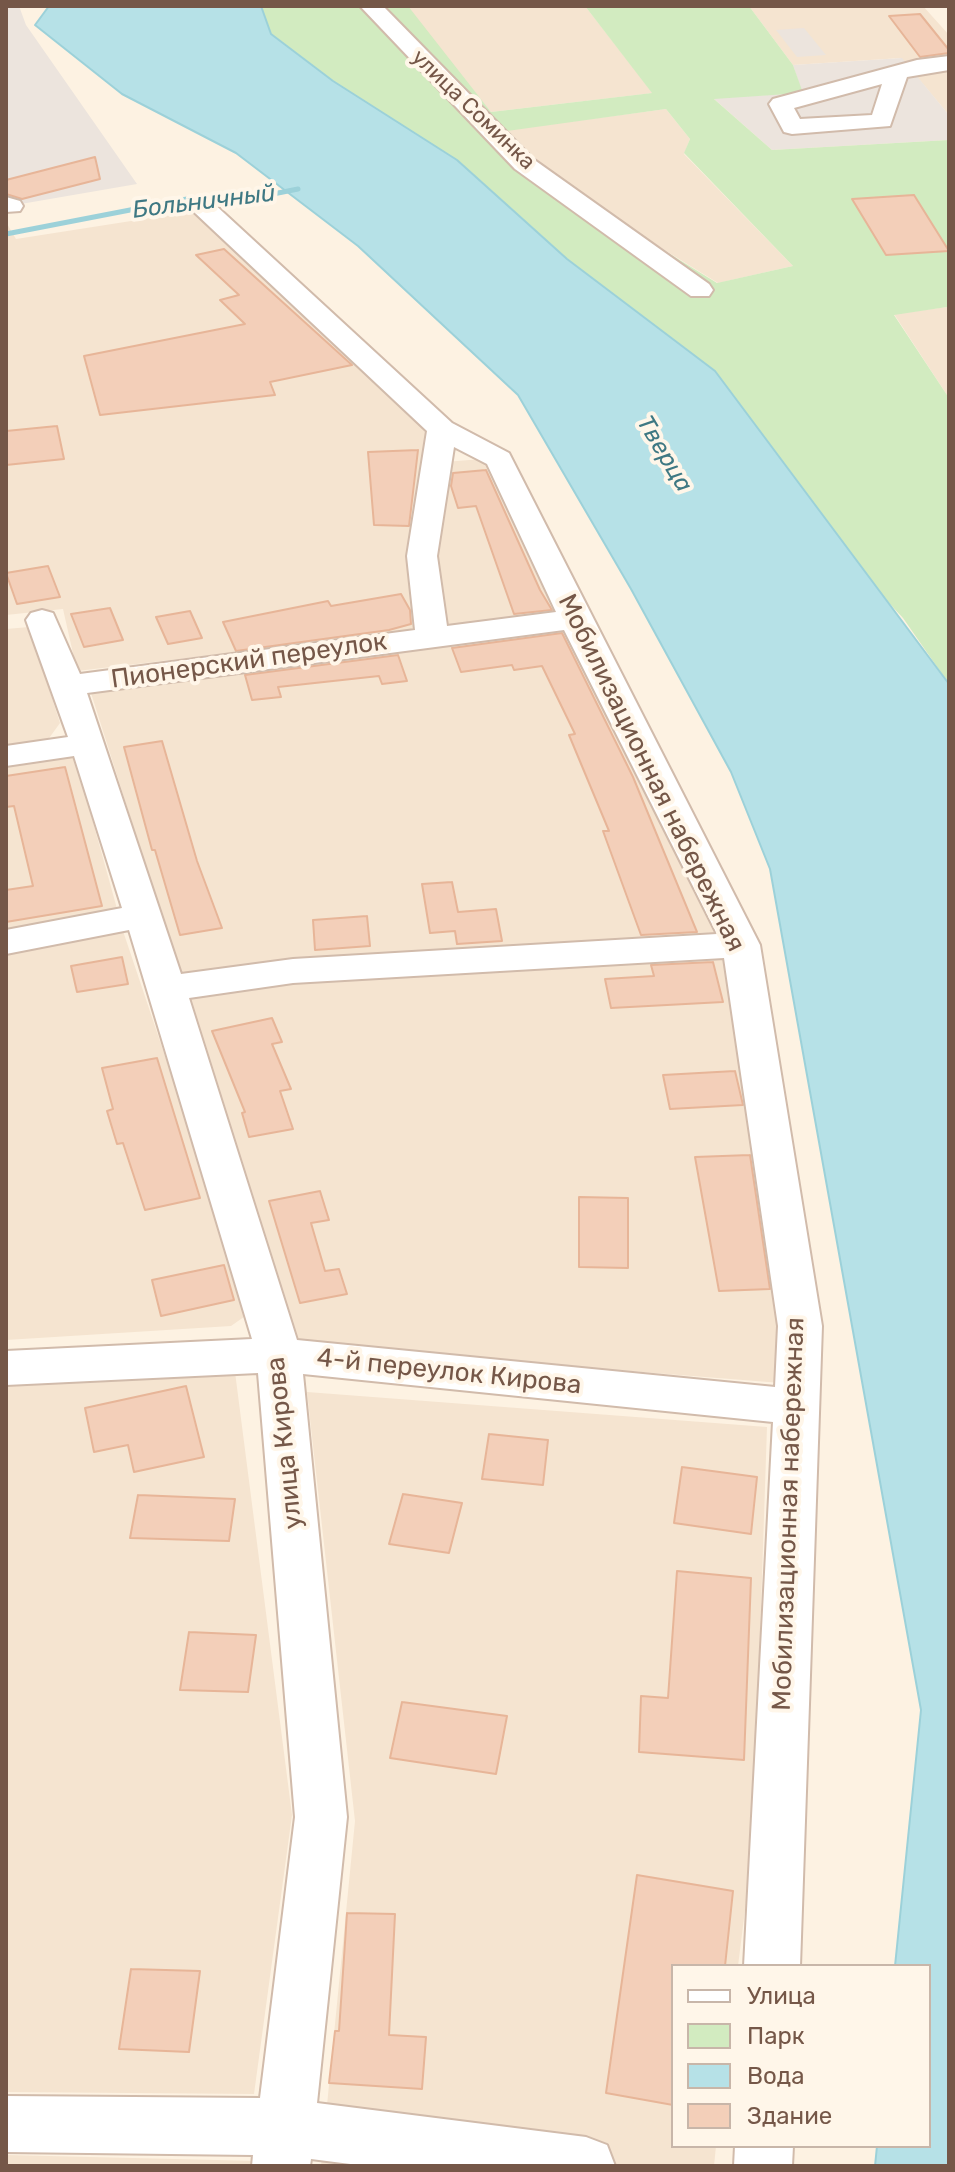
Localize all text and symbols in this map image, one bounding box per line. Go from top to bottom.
street label: улица Соминка [406,44,540,176]
water label: Больничный [131,179,277,225]
water label: Тверца [630,411,698,497]
street label: Мобилизационная набережная [551,589,751,957]
street label: Пионерский переулок [109,626,389,696]
street label: Мобилизационная набережная [767,1317,811,1711]
street label: 4-й переулок Кирова [315,1343,583,1401]
street label: улица Кирова [260,1355,310,1531]
legend [671,1964,931,2148]
text: Улица [747,1982,816,2010]
text: Парк [747,2022,805,2050]
text: Вода [747,2062,804,2090]
text: Здание [747,2102,832,2130]

